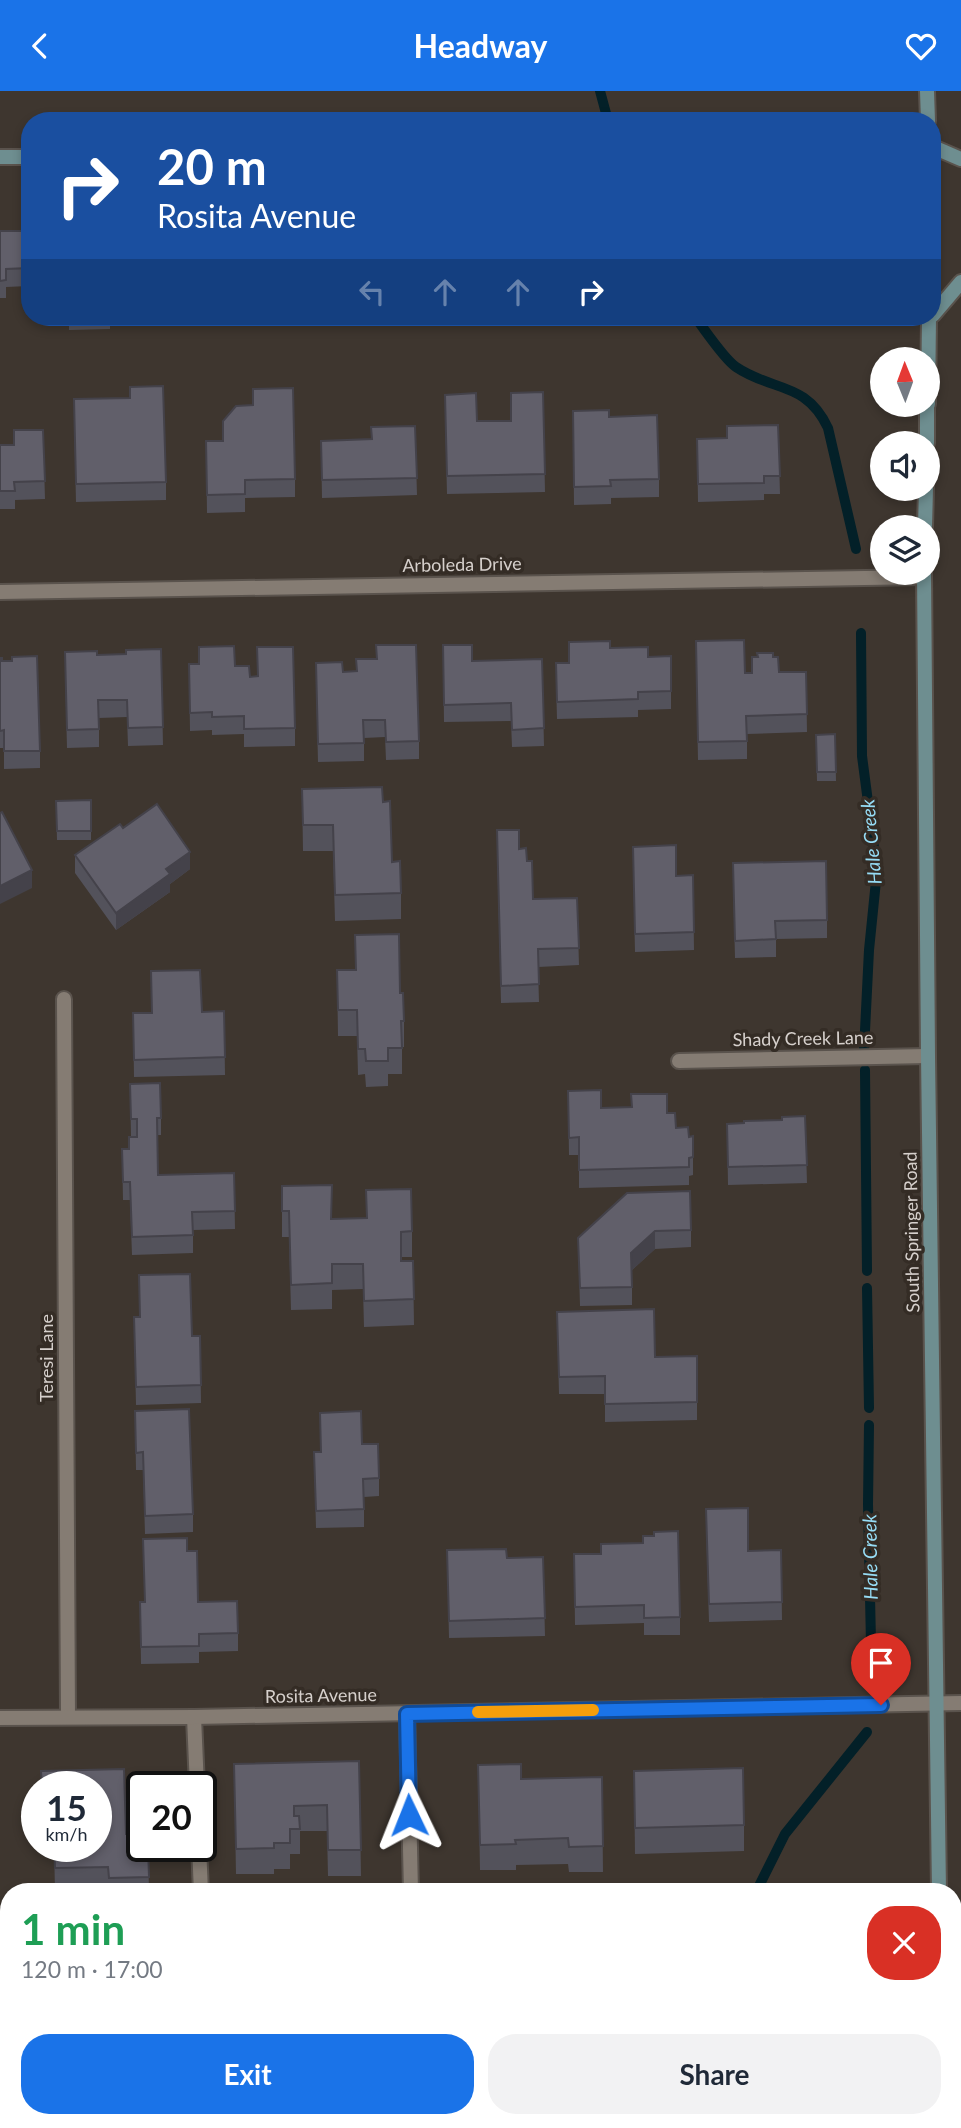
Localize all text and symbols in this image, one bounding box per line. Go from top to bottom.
text: Headway [414,26,547,65]
icon: back [21,27,59,65]
icon: heart [902,27,940,65]
text: 20 m [157,137,267,195]
icon: right [42,140,133,231]
text: Rosita Avenue [157,196,356,235]
icon: left [353,273,391,311]
icon: ahead [426,273,464,311]
icon: ahead [499,273,537,311]
icon: right [572,273,610,311]
north arrow [870,347,940,417]
map controls [870,347,940,585]
button: sound [870,431,940,501]
button: layers [870,515,940,585]
street label: Arboleda Drive [402,552,522,576]
water label: Hale Creek [855,797,886,886]
street label: Shady Creek Lane [732,1026,874,1050]
street label: South Springer Road [899,1151,923,1313]
street label: Teresi Lane [35,1314,57,1402]
water label: Hale Creek [857,1513,882,1600]
pin [851,1633,911,1705]
icon: arrive [862,1644,900,1682]
street label: Rosita Avenue [265,1683,377,1707]
speed limit sign: 20 [126,1771,217,1862]
position arrow [372,1778,446,1852]
text: 15 [46,1786,87,1828]
text: km/h [45,1823,88,1845]
text: 1 min [21,1904,125,1954]
button: close [867,1906,941,1980]
text: 120 m · 17:00 [21,1955,163,1983]
button: Exit [21,2034,474,2114]
button: Share [488,2034,941,2114]

